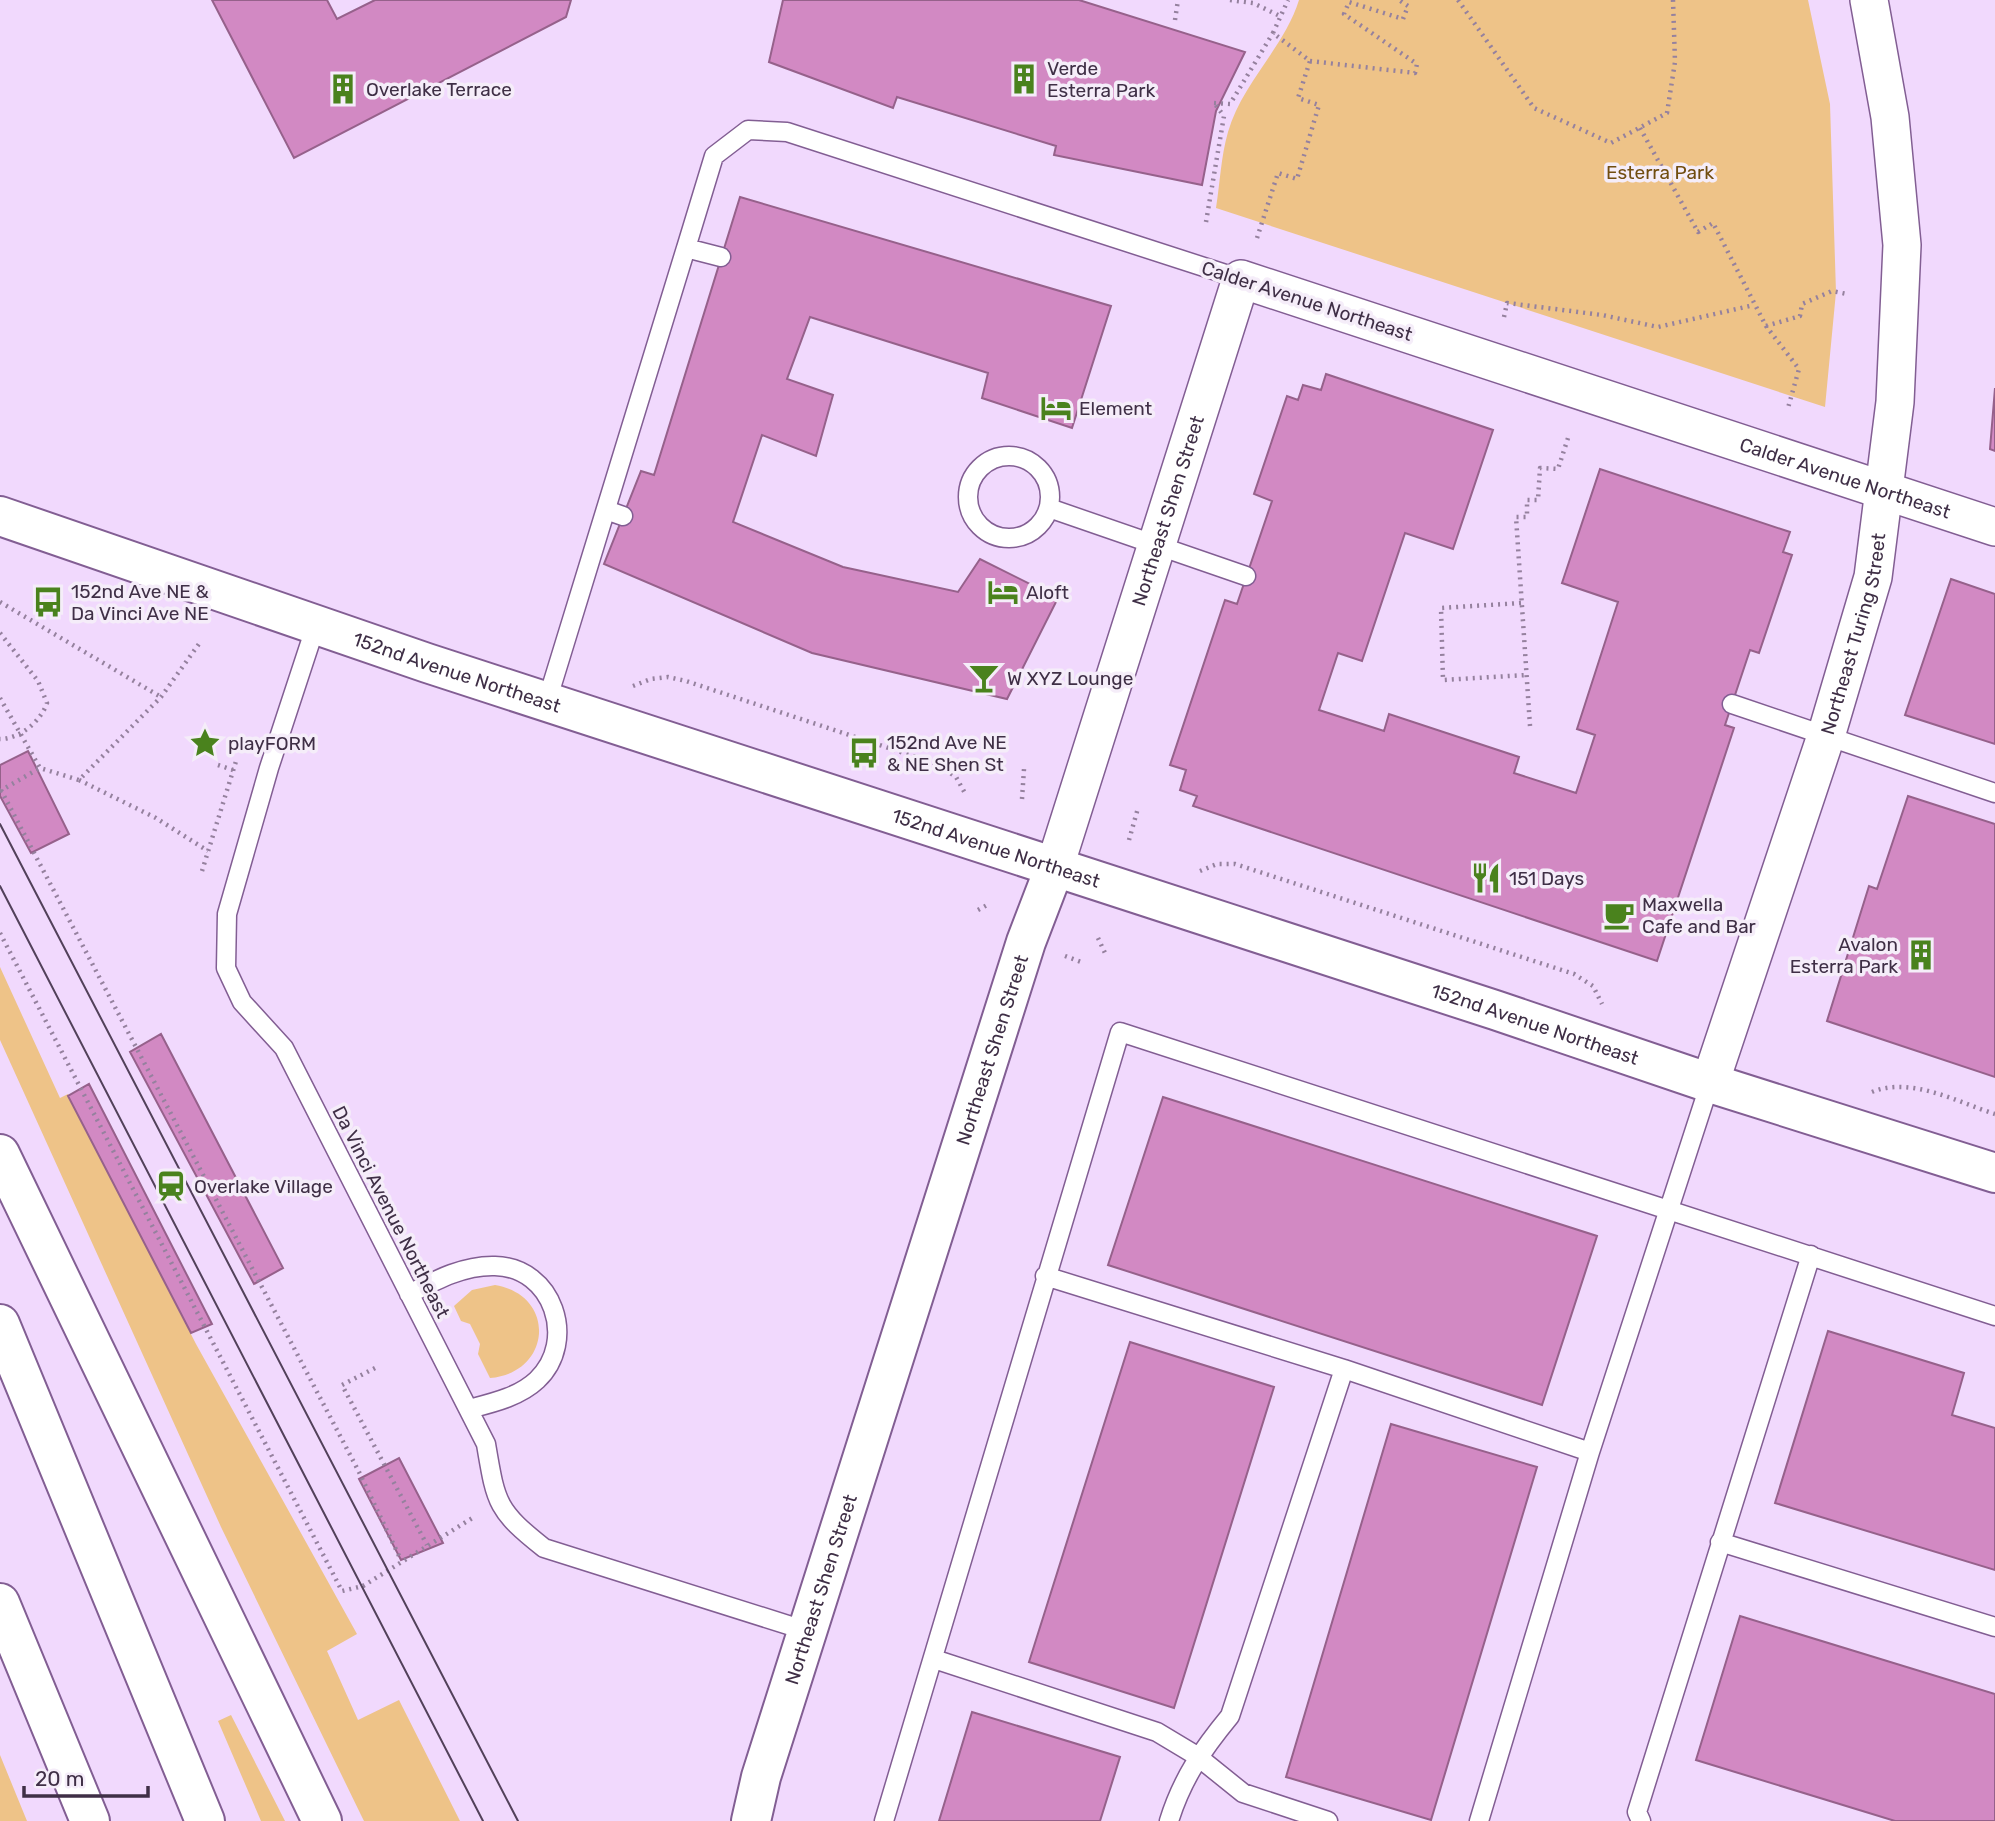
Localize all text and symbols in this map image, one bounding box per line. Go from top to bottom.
place label: Verde Esterra Park [1047,57,1155,102]
building icon: Verde Esterra Park [1007,62,1041,96]
building icon: Overlake Terrace [326,72,360,106]
place label: Overlake Terrace [366,78,512,101]
park label: Esterra Park [1606,161,1714,184]
street label: Calder Avenue Northeast [1199,256,1416,346]
hotel icon: Element [1039,391,1073,425]
place label: Element [1079,397,1153,420]
street label: Northeast Shen Street [1127,412,1209,609]
street label: Calder Avenue Northeast [1737,432,1954,523]
street label: Northeast Turing Street [1816,531,1890,737]
hotel icon: Aloft [986,575,1020,609]
place label: 152nd Ave NE & Da Vinci Ave NE [71,580,209,625]
place label: Aloft [1026,581,1069,604]
bus stop icon: 152nd Ave NE & Da Vinci Ave NE [31,585,65,619]
street label: 152nd Avenue Northeast [350,627,564,717]
bar icon: W XYZ Lounge [967,661,1001,695]
place label: W XYZ Lounge [1007,667,1133,690]
place icon: playFORM [188,726,222,760]
place label: 152nd Ave NE & NE Shen St [887,731,1007,776]
place label: playFORM [228,732,316,755]
bus stop icon: 152nd Ave NE & NE Shen St [847,736,881,770]
street label: 152nd Avenue Northeast [889,803,1104,893]
restaurant icon: 151 Days [1469,861,1503,895]
place label: 151 Days [1509,867,1584,890]
place label: Maxwella Cafe and Bar [1642,893,1757,938]
cafe icon: Maxwella Cafe and Bar [1602,898,1636,932]
place label: Avalon Esterra Park [1790,933,1898,978]
building icon: Avalon Esterra Park [1904,938,1938,972]
street label: Northeast Shen Street [951,951,1033,1148]
street label: 152nd Avenue Northeast [1428,979,1642,1070]
street label: Da Vinci Avenue Northeast [327,1102,455,1323]
station icon: Overlake Village [154,1169,188,1203]
place label: Overlake Village [194,1175,333,1198]
street label: Northeast Shen Street [780,1491,862,1687]
scale bar [24,1755,149,1799]
text: 20 m [35,1766,84,1791]

